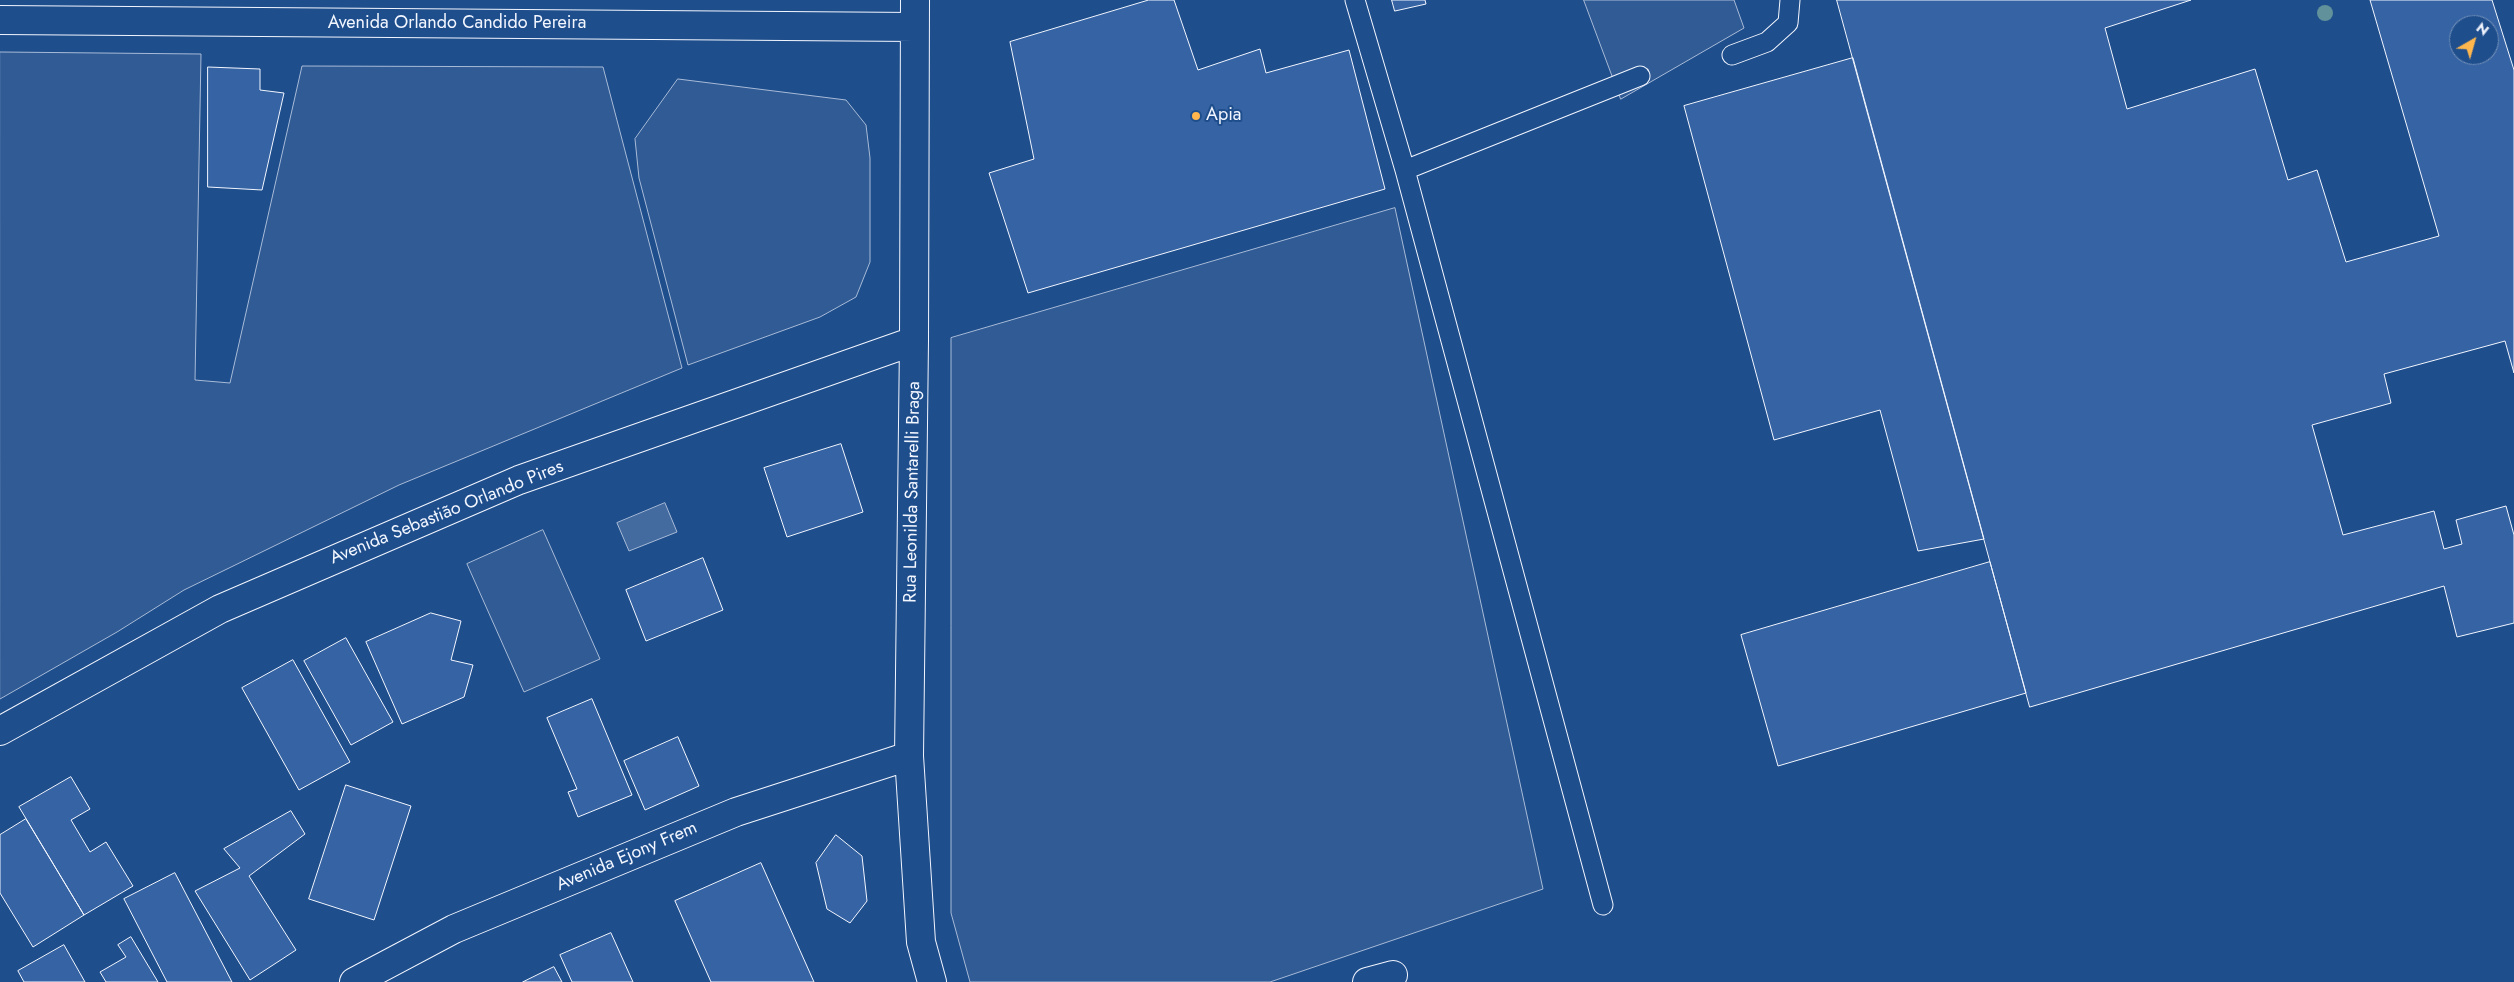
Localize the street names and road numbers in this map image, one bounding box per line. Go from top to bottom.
street label: Avenida Orlando Candido Pereira [328,13,586,35]
street label: Rua Leonilda Santarelli Braga [900,381,926,603]
street label: Avenida Sebastião Orlando Pires [327,456,567,570]
street label: Avenida Ejony Frem [553,818,701,896]

